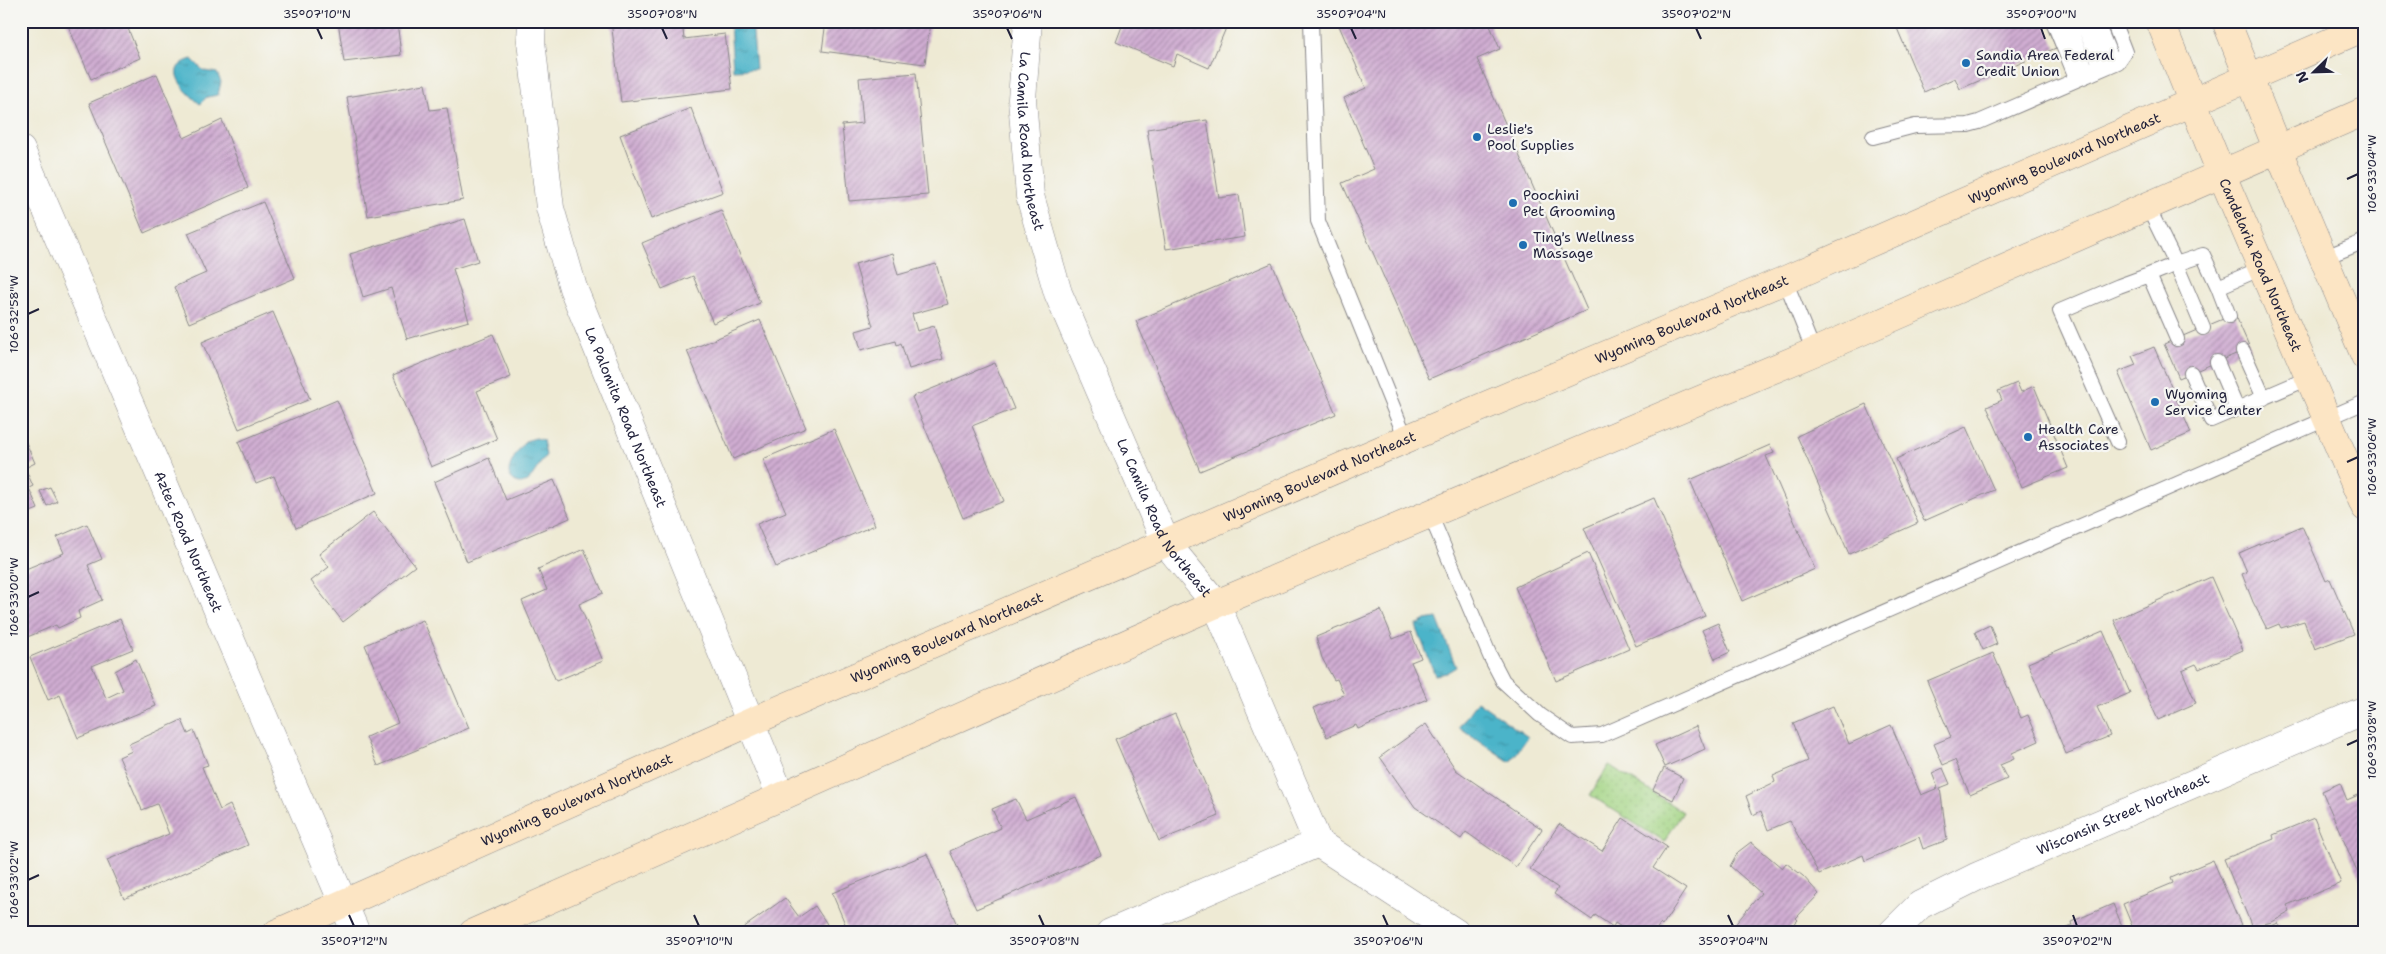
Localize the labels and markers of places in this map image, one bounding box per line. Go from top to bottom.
place label: Sandia Area Federal Credit Union [1976,46,2115,80]
marker: Sandia Area Federal Credit Union [1960,57,1972,69]
place label: Leslie's Pool Supplies [1487,120,1574,154]
marker: Leslie's Pool Supplies [1471,131,1483,143]
place label: Poochini Pet Grooming [1523,186,1615,220]
marker: Poochini Pet Grooming [1507,197,1519,209]
place label: Ting's Wellness Massage [1533,228,1635,262]
marker: Ting's Wellness Massage [1517,239,1529,251]
place label: Wyoming Service Center [2165,385,2262,419]
marker: Wyoming Service Center [2149,396,2161,408]
place label: Health Care Associates [2038,420,2119,454]
marker: Health Care Associates [2022,431,2034,443]

